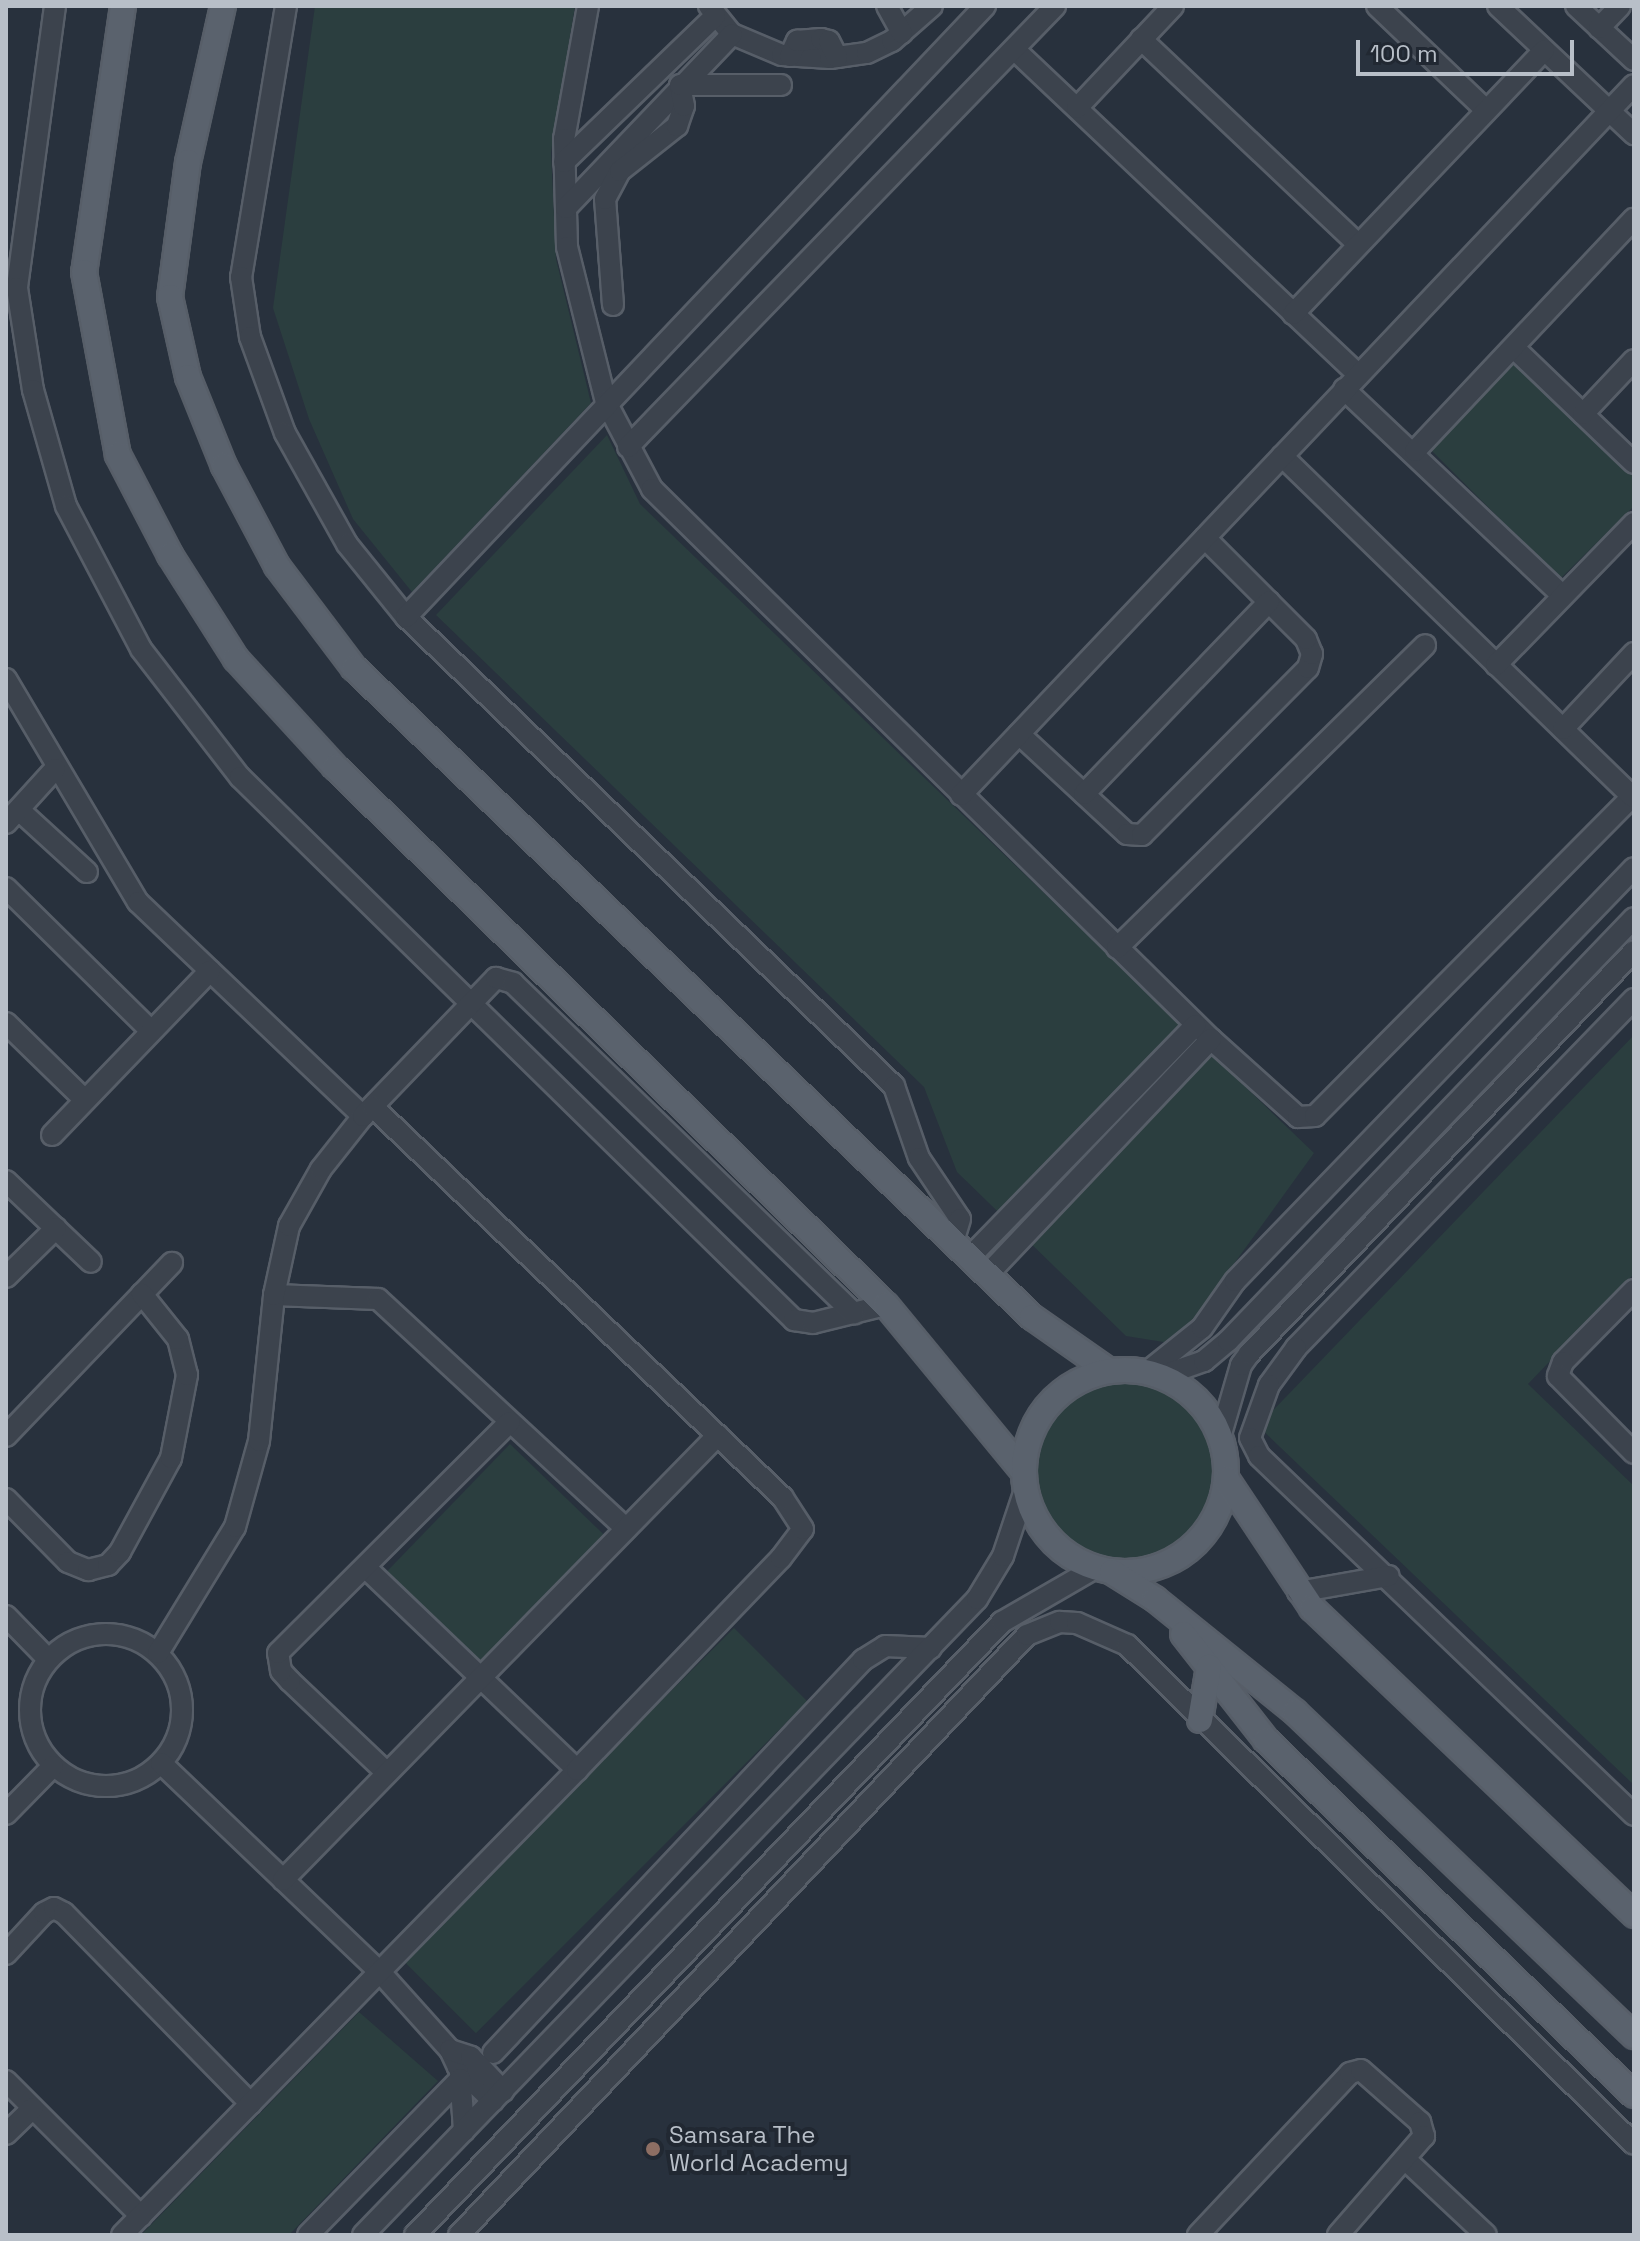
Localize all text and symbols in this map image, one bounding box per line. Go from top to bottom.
scale bar [1360,24,1578,74]
text: 100 m [1370,38,1438,69]
place label: Samsara The World Academy [669,2121,849,2177]
marker: Samsara The World Academy [644,2140,662,2158]

